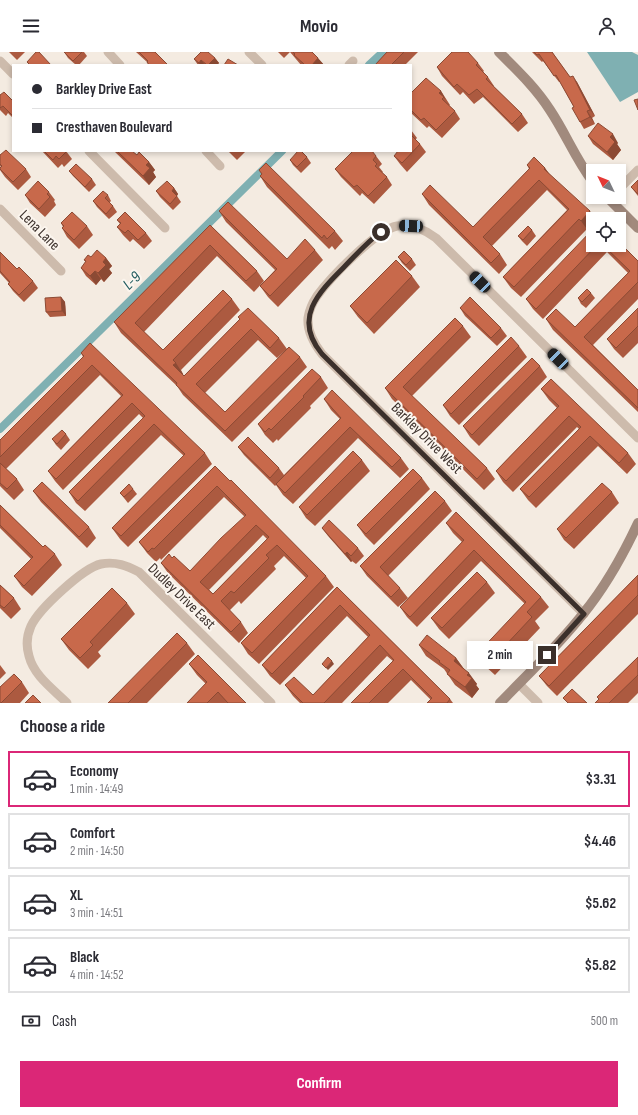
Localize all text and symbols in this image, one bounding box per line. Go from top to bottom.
icon: menu [20,15,42,37]
icon: person [596,15,618,37]
text: Movio [300,16,338,37]
text: Barkley Drive East [56,80,152,99]
text: Cresthaven Boulevard [56,118,172,137]
north arrow [586,164,626,204]
map controls [586,164,626,252]
street label: Lena Lane [15,206,64,255]
button: locate [586,212,626,252]
car [399,219,423,233]
route start [372,223,390,241]
water label: L-9 [119,267,146,294]
car [467,269,493,295]
car [545,346,571,372]
street label: Barkley Drive West [387,399,467,478]
street label: Dudley Drive East [144,559,220,634]
callout: 2 min [467,641,533,669]
route end [538,646,556,664]
text: 2 min [488,647,512,663]
text: Choose a ride [20,716,105,737]
icon: car [22,761,58,797]
text: Economy [70,762,119,781]
text: $3.31 [586,770,616,789]
text: 1 min · 14:49 [70,781,123,797]
icon: car [22,823,58,859]
text: Comfort [70,824,115,843]
text: $4.46 [584,832,616,851]
text: 2 min · 14:50 [70,843,124,859]
icon: car [22,885,58,921]
text: XL [70,886,83,905]
text: $5.62 [585,894,616,913]
text: 3 min · 14:51 [70,905,123,921]
icon: car [22,947,58,983]
text: Black [70,948,99,967]
text: $5.82 [585,956,616,975]
text: 4 min · 14:52 [70,967,124,983]
icon: cash [20,1010,42,1032]
text: Cash [52,1012,77,1031]
text: 500 m [591,1013,618,1029]
button: Confirm [20,1061,618,1107]

